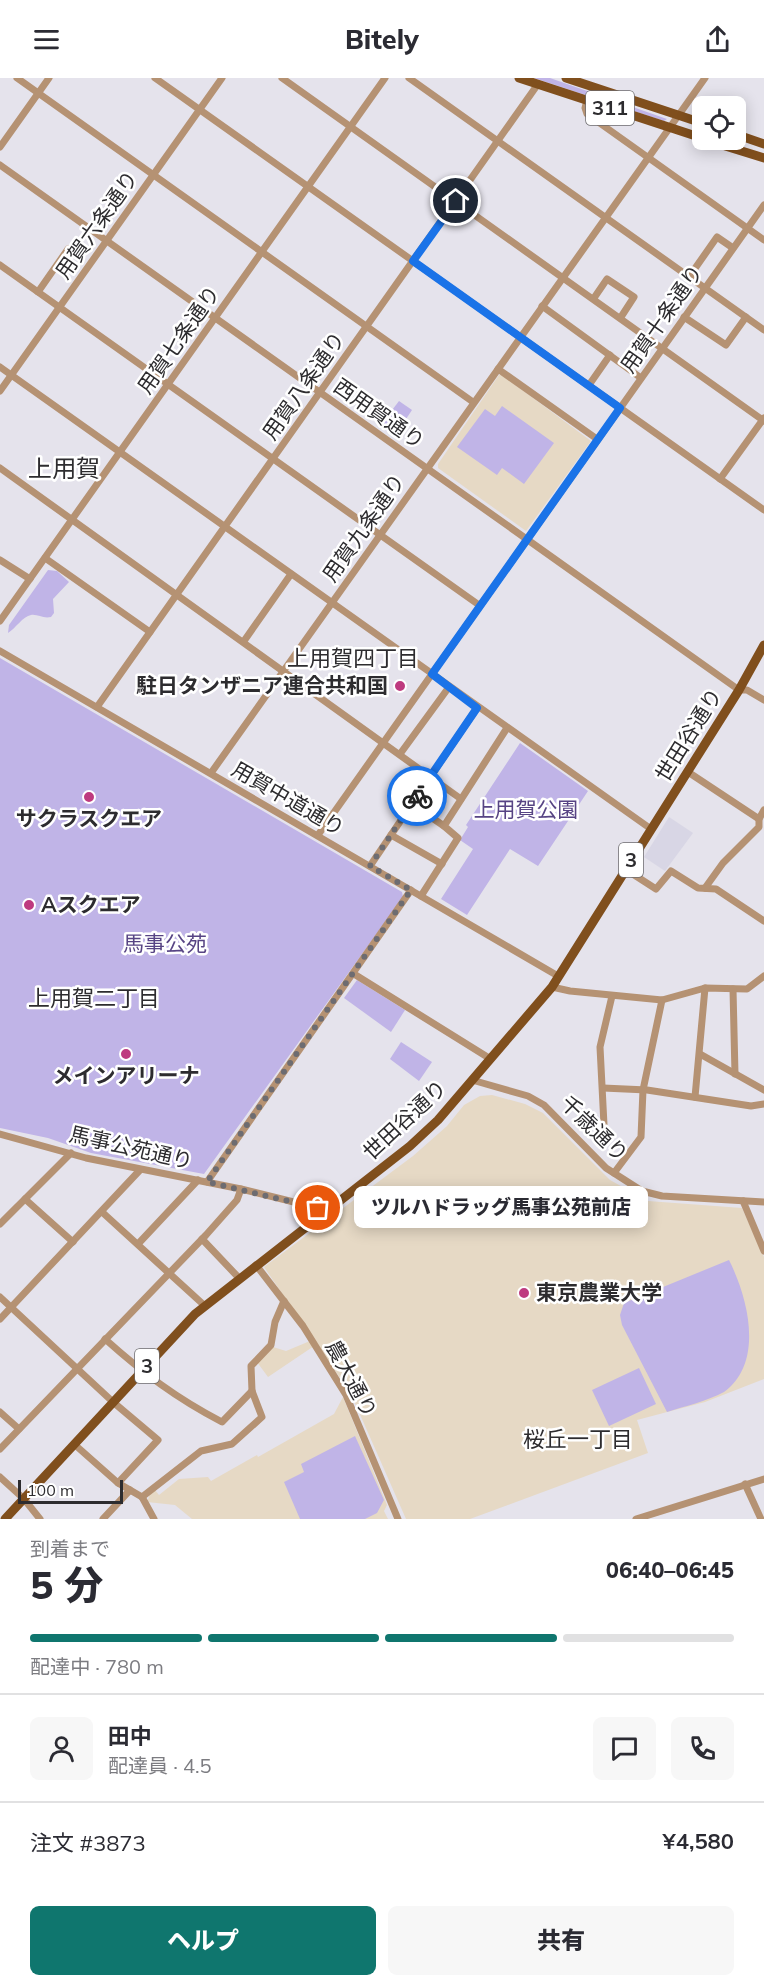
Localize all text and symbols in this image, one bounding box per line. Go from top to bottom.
text: Bitely [345,22,419,56]
icon: menu [30,23,63,56]
icon: share [701,23,734,56]
road number: 311 [586,91,634,125]
map controls [692,96,746,150]
button: locate [692,96,746,150]
street label: 用賀六条通り [49,165,143,283]
pin [430,175,481,226]
icon: home [439,184,472,217]
street label: 用賀十条通り [614,259,708,377]
street label: 用賀七条通り [131,280,225,398]
street label: 用賀八条通り [256,326,350,444]
street label: 西用賀通り [329,372,430,454]
district label: 上用賀 [28,453,100,483]
street label: 用賀九条通り [316,468,410,586]
district label: 上用賀四丁目 [287,644,419,672]
place label: 駐日タンザニア連合共和国 [136,672,388,698]
marker: 駐日タンザニア連合共和国 [393,679,407,693]
street label: 世田谷通り [649,683,727,786]
street label: 用賀中道通り [227,755,350,841]
courier [387,766,447,826]
icon: bike [401,780,434,813]
marker: サクラスクエア [82,790,96,804]
park label: 上用賀公園 [474,796,579,822]
place label: サクラスクエア [16,805,162,831]
road number: 3 [619,843,643,877]
place label: Aスクエア [41,891,141,917]
marker: Aスクエア [22,898,36,912]
park label: 馬事公苑 [123,930,207,956]
district label: 上用賀二丁目 [28,984,160,1012]
marker: メインアリーナ [119,1047,133,1061]
place label: メインアリーナ [53,1062,200,1088]
street label: 世田谷通り [357,1074,452,1165]
street label: 千歳通り [555,1090,634,1167]
street label: 馬事公苑通り [67,1120,196,1174]
pin [292,1182,343,1233]
callout: ツルハドラッグ馬事公苑前店 [354,1187,648,1229]
icon: bag [301,1191,334,1224]
text: ツルハドラッグ馬事公苑前店 [371,1194,631,1219]
place label: 東京農業大学 [536,1279,662,1305]
marker: 東京農業大学 [517,1286,531,1300]
street label: 農大通り [321,1335,383,1422]
road number: 3 [135,1349,159,1383]
district label: 桜丘一丁目 [523,1425,633,1453]
scale bar [18,1477,123,1504]
text: 100 m [27,1480,74,1500]
text: 到着まで [30,1536,110,1561]
text: 06:40–06:45 [606,1556,734,1584]
text: 5 分 [30,1560,103,1609]
text: 配達中 · 780 m [30,1654,164,1679]
button: person [30,1717,93,1780]
button: chat [593,1717,656,1780]
button: phone [671,1717,734,1780]
text: 田中 [108,1722,152,1750]
text: 配達員 · 4.5 [108,1753,212,1778]
text: ¥4,580 [663,1827,734,1855]
text: 注文 #3873 [30,1829,146,1857]
button: ヘルプ [30,1906,376,1975]
button: 共有 [388,1906,734,1975]

